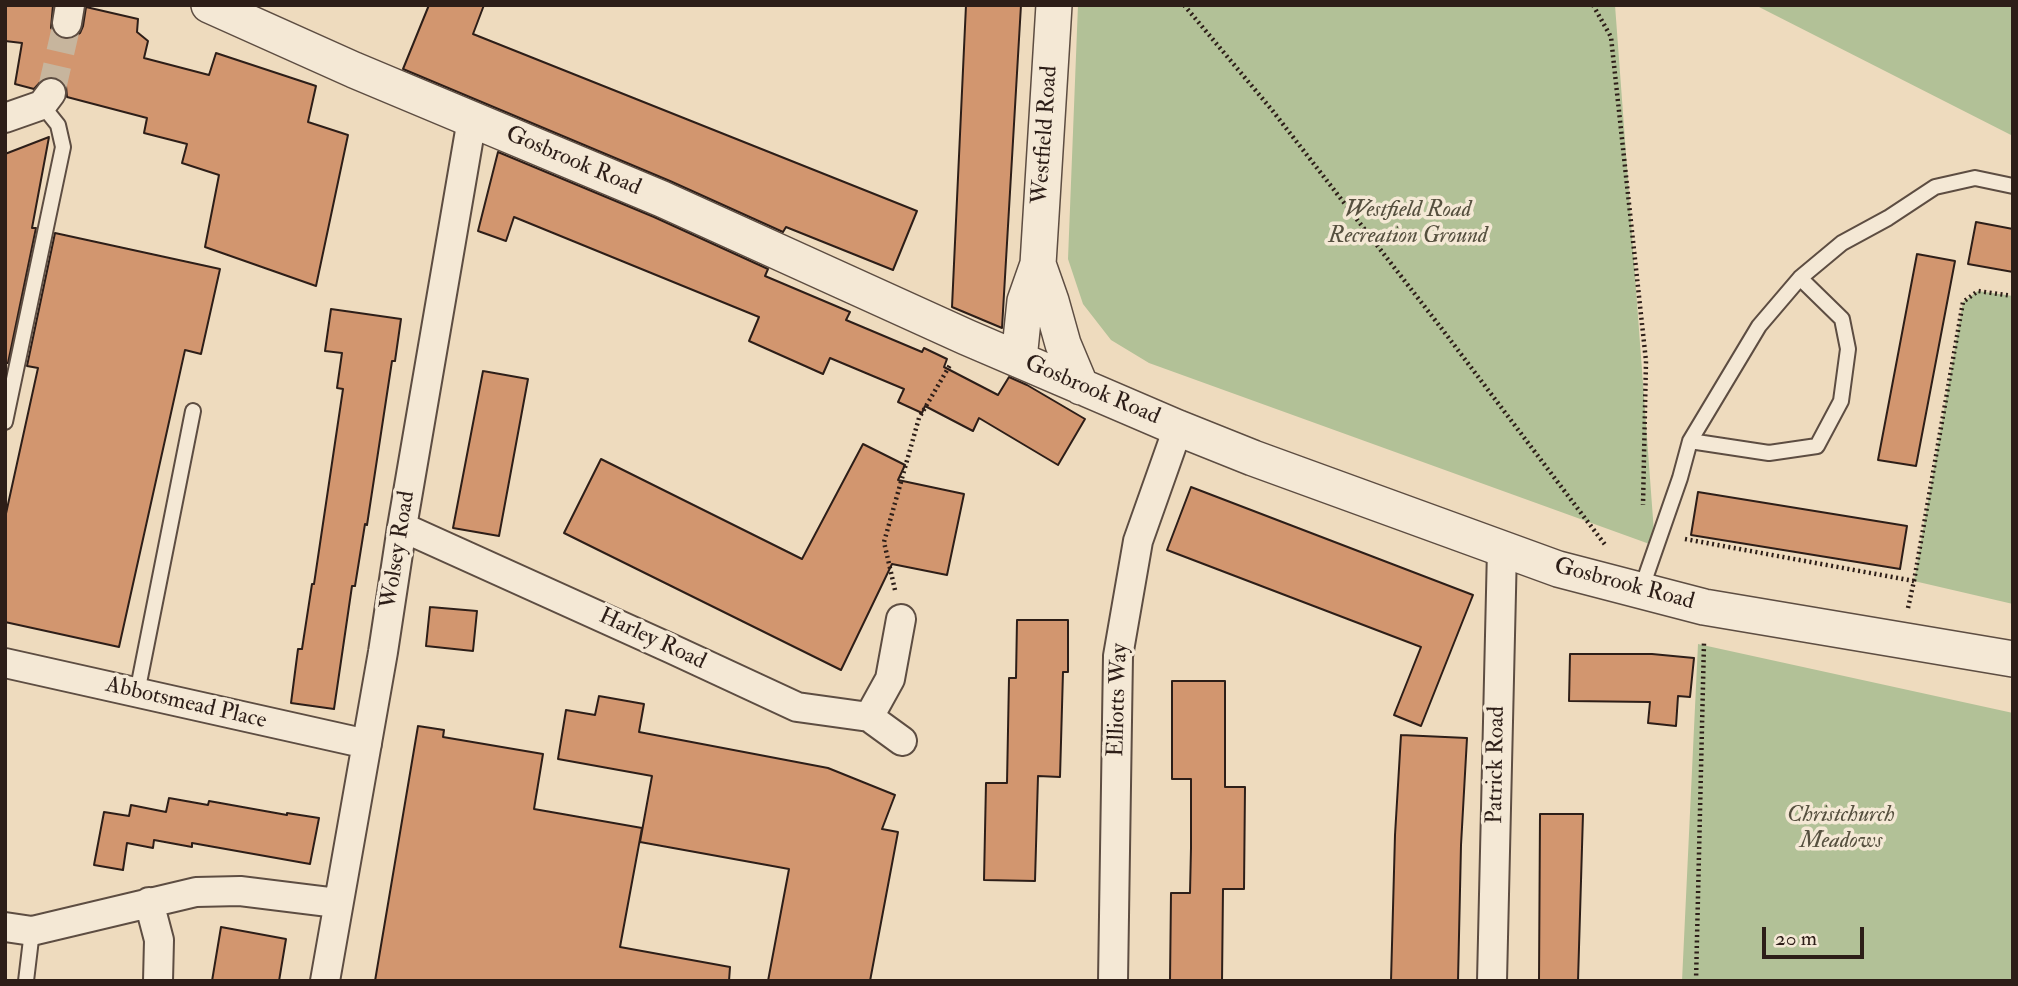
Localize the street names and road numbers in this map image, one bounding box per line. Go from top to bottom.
street label: Westfield Road [1027,65,1065,205]
street label: Gosbrook Road [501,121,645,203]
street label: Gosbrook Road [1020,350,1164,432]
street label: Wolsey Road [376,489,422,611]
street label: Gosbrook Road [1551,553,1697,617]
street label: Harley Road [594,603,710,677]
street label: Elliotts Way [1103,643,1135,757]
street label: Abbotsmead Place [103,672,269,736]
street label: Patrick Road [1482,706,1512,824]

